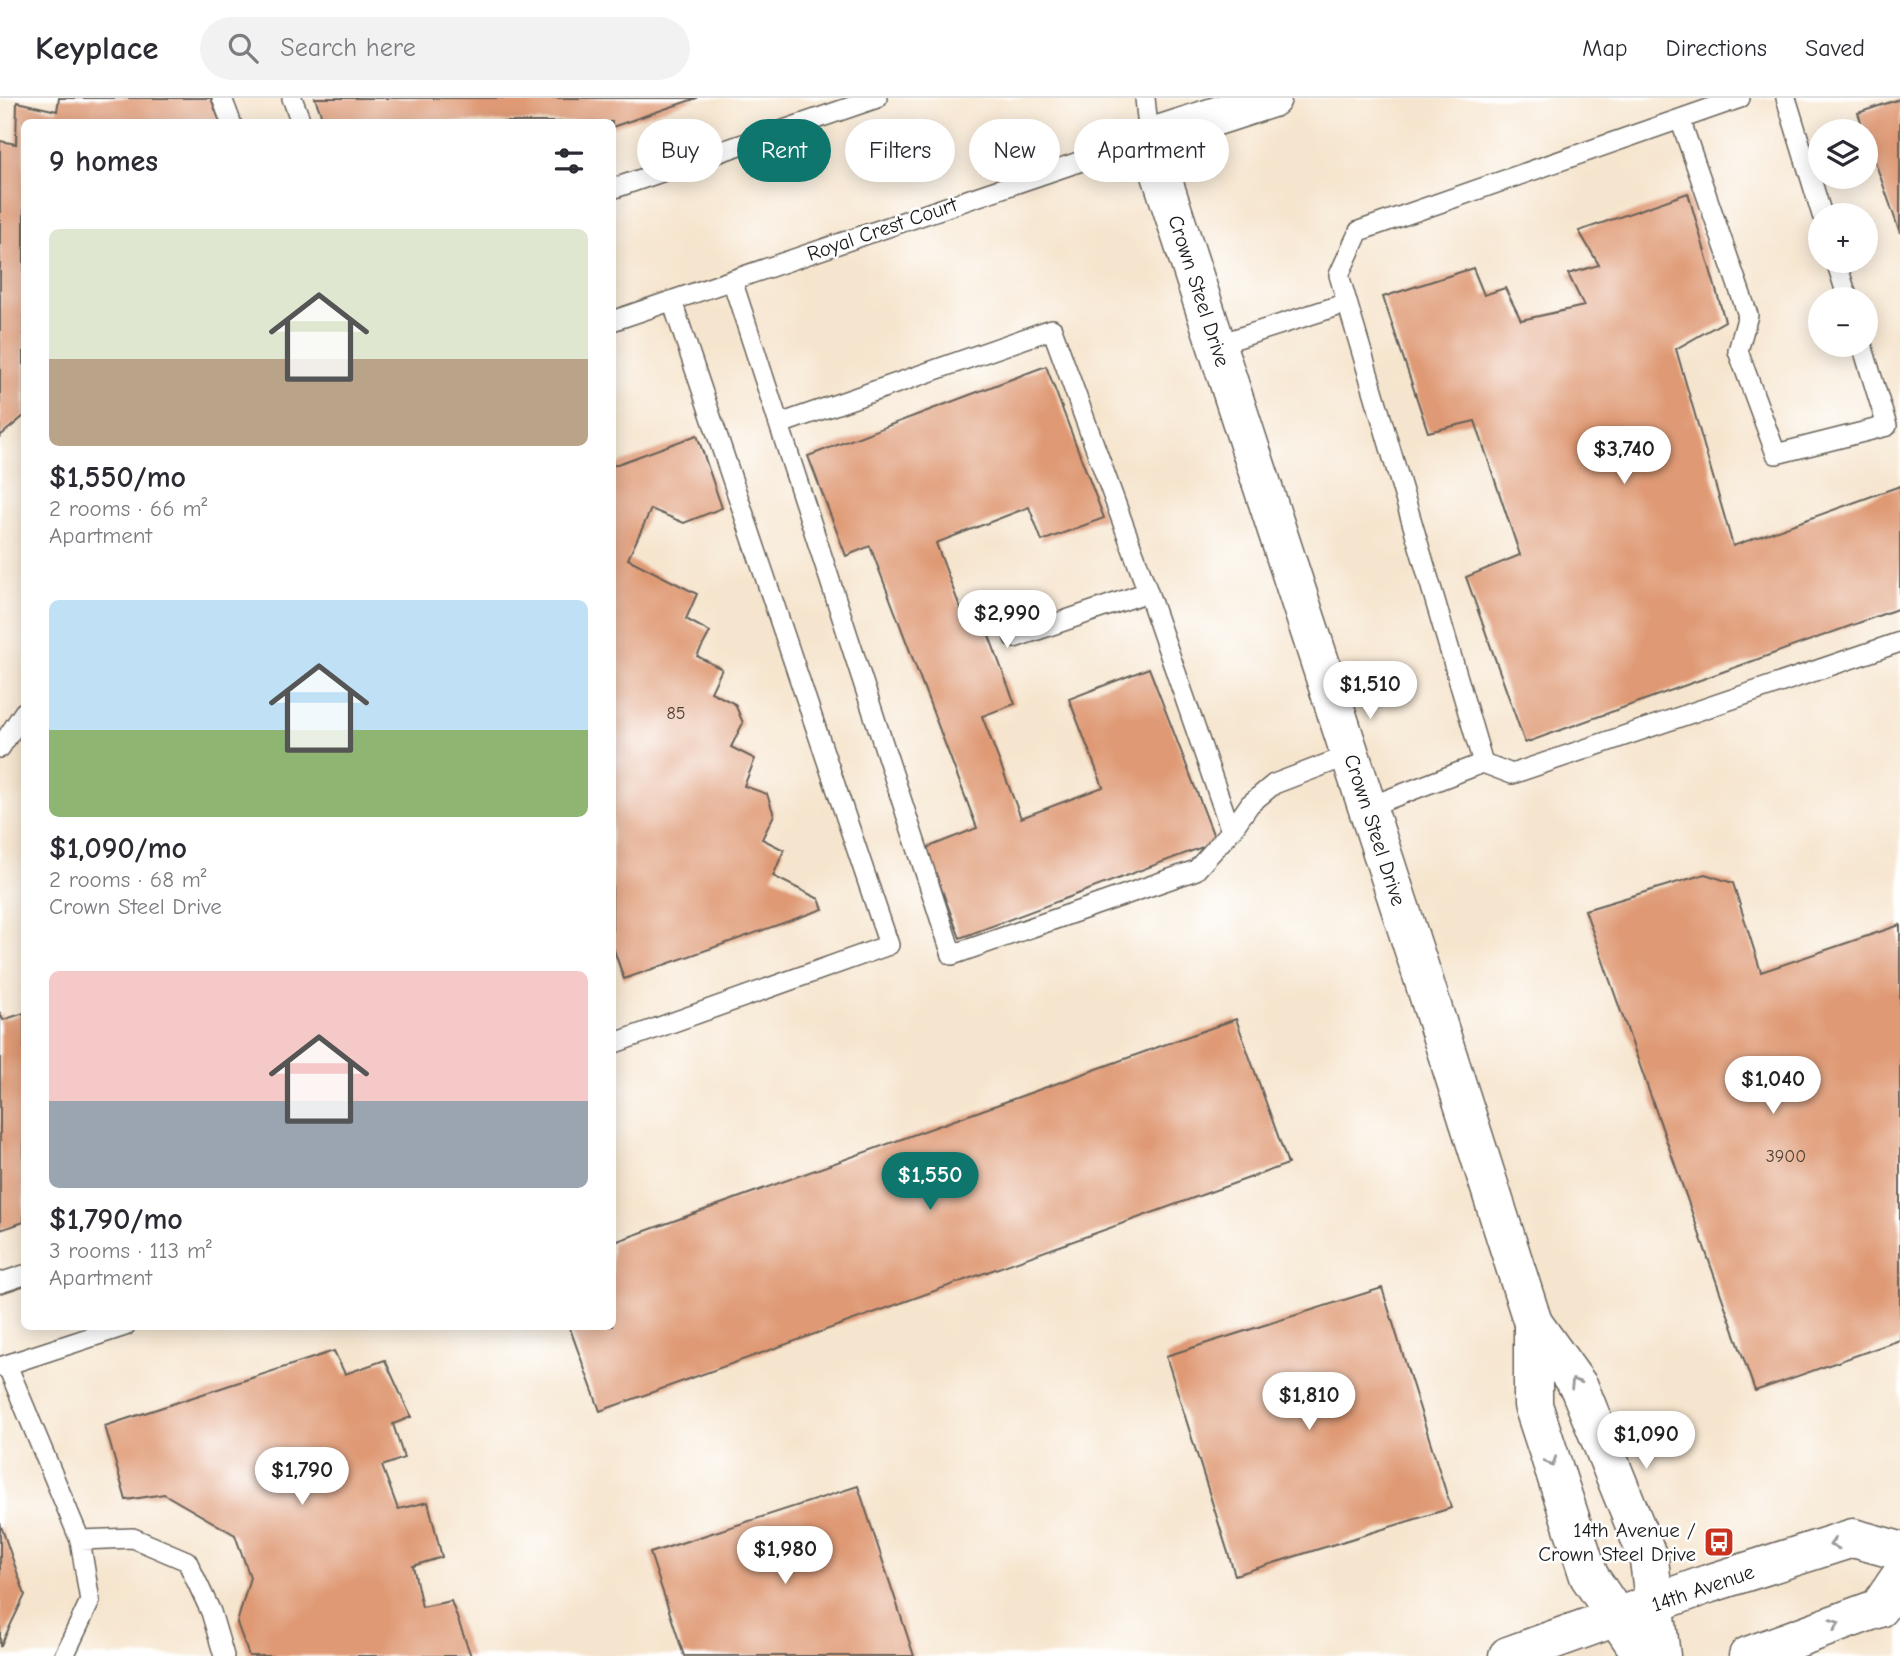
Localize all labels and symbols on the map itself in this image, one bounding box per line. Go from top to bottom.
street label: Royal Crest Court [804,192,961,266]
street label: Crown Steel Drive [1163,212,1235,370]
pin: $3,740 [1567,426,1681,486]
pin: $2,990 [950,590,1064,650]
pin: $1,510 [1313,662,1427,721]
house number: 85 [666,703,686,724]
street label: Crown Steel Drive [1339,751,1411,909]
pin: $1,040 [1716,1056,1830,1116]
house number: 3900 [1766,1146,1806,1167]
pin: $1,550 [873,1152,987,1212]
pin: $1,810 [1252,1372,1366,1432]
one-way arrow [1571,1378,1584,1391]
pin: $1,090 [1589,1412,1703,1471]
pin: $1,790 [245,1448,359,1507]
one-way arrow [1543,1456,1558,1468]
place label: 14th Avenue / Crown Steel Drive [1538,1518,1696,1566]
bus stop icon: 14th Avenue / Crown Steel Drive [1702,1525,1736,1559]
pin: $1,980 [728,1526,842,1586]
one-way arrow [1829,1536,1841,1551]
street label: 14th Avenue [1649,1559,1757,1617]
one-way arrow [1829,1618,1841,1632]

